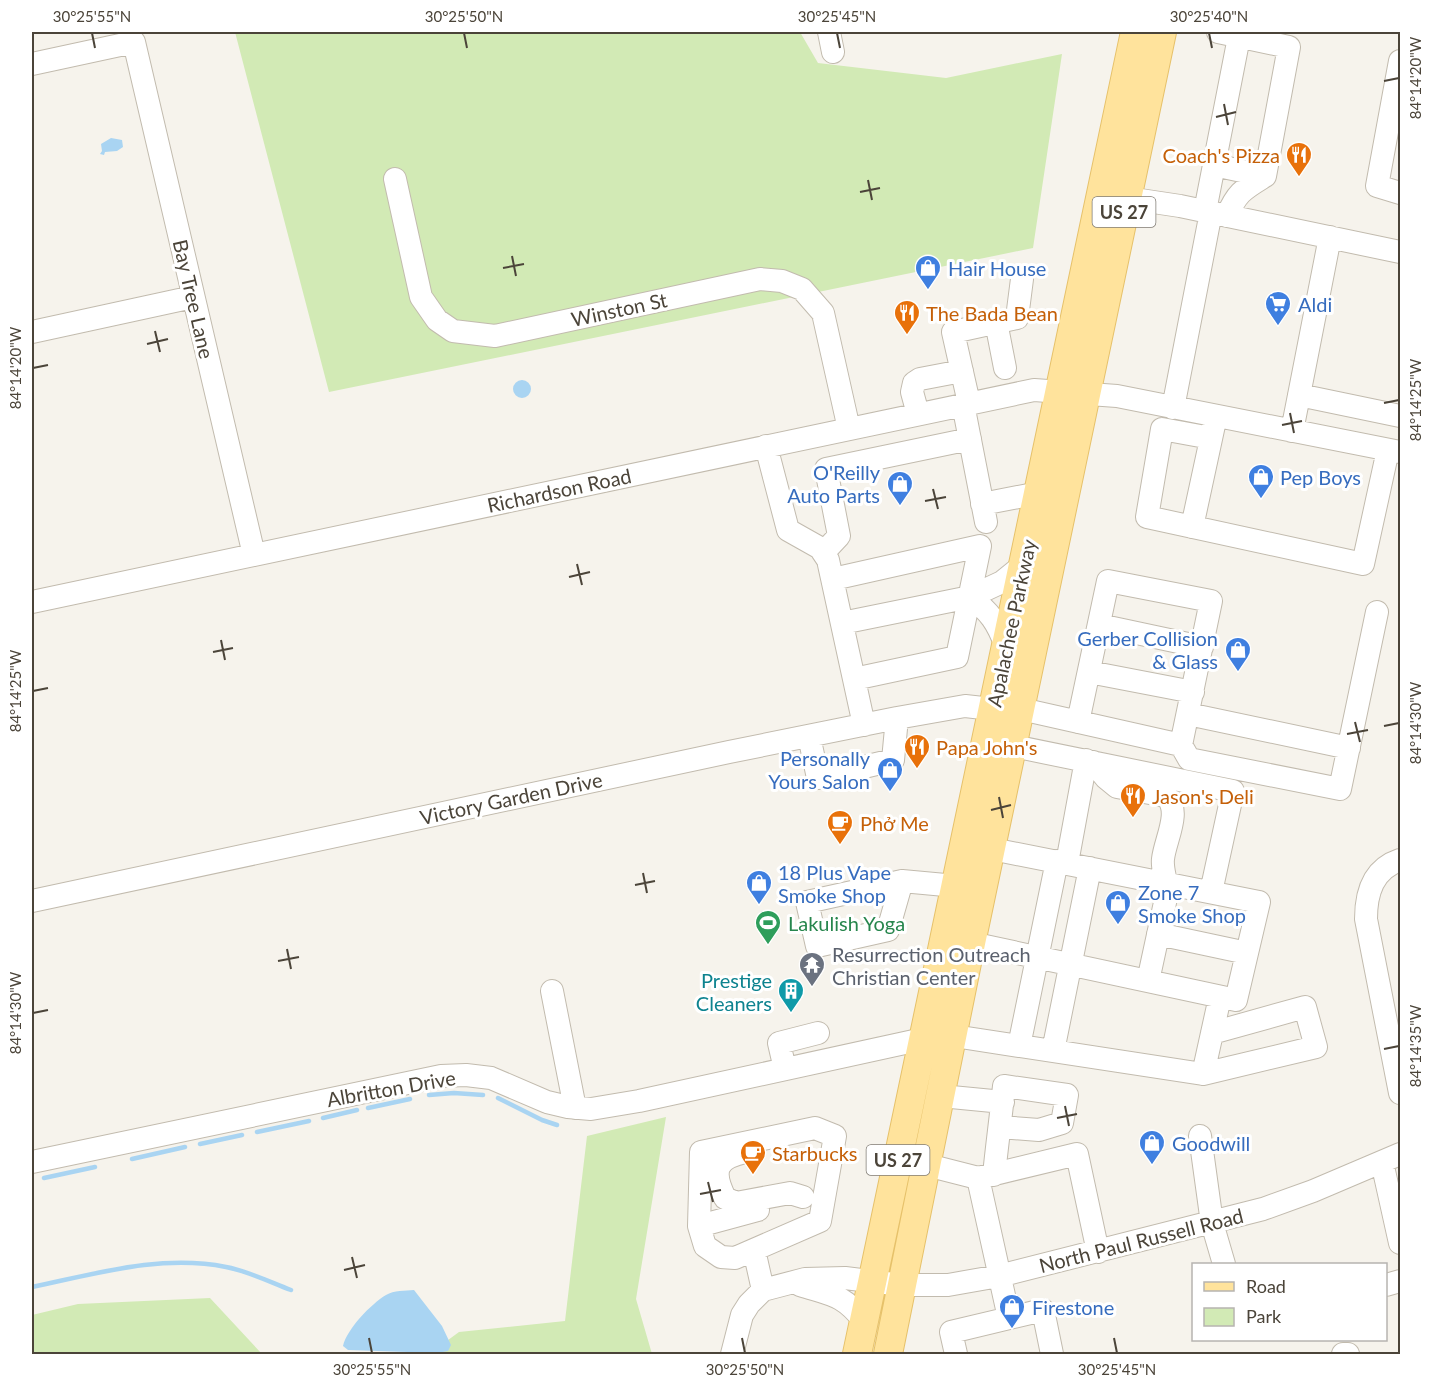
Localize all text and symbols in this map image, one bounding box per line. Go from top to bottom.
text: 30°25'55"N [53,7,131,25]
text: 30°25'50"N [425,7,503,25]
text: 30°25'45"N [798,7,876,25]
text: 30°25'40"N [1170,7,1248,25]
text: 84°14'20"W [1406,36,1424,119]
restaurant icon: Coach's Pizza [1284,140,1314,178]
place label: Coach's Pizza [1163,143,1280,167]
road number: US 27 [1092,197,1156,227]
street label: Bay Tree Lane [169,237,219,361]
shop icon: Hair House [913,253,943,291]
place label: Hair House [948,256,1046,280]
street label: Winston St [569,287,669,331]
supermarket icon: Aldi [1263,289,1293,327]
place label: Aldi [1298,292,1332,316]
restaurant icon: The Bada Bean [892,298,922,336]
place label: The Bada Bean [926,301,1058,325]
text: 84°14'20"W [6,326,24,409]
text: 84°14'25"W [1406,358,1424,441]
place label: O'Reilly Auto Parts [787,460,881,507]
shop icon: Pep Boys [1246,462,1276,500]
street label: Richardson Road [485,463,633,517]
place label: Pep Boys [1280,465,1361,489]
shop icon: O'Reilly Auto Parts [885,469,915,507]
street label: Apalachee Parkway [981,536,1041,709]
place label: Gerber Collision & Glass [1077,626,1218,673]
shop icon: Gerber Collision & Glass [1223,635,1253,673]
text: 84°14'25"W [6,649,24,732]
text: 84°14'30"W [1406,681,1424,764]
restaurant icon: Papa John's [902,732,932,770]
place label: Papa John's [936,735,1037,759]
place label: Personally Yours Salon [768,746,871,793]
shop icon: Personally Yours Salon [875,755,905,793]
street label: Victory Garden Drive [418,767,604,829]
restaurant icon: Jason's Deli [1118,781,1148,819]
place label: Jason's Deli [1152,784,1254,808]
cafe icon: Phở Me [825,808,855,846]
place label: Phở Me [860,811,929,835]
place label: 18 Plus Vape Smoke Shop [778,860,891,907]
shop icon: 18 Plus Vape Smoke Shop [744,868,774,906]
place label: Zone 7 Smoke Shop [1138,880,1246,927]
shop icon: Zone 7 Smoke Shop [1103,888,1133,926]
sports icon: Lakulish Yoga [753,908,783,946]
place label: Lakulish Yoga [788,911,905,935]
place label: Resurrection Outreach Christian Center [832,942,1031,989]
temple icon: Resurrection Outreach Christian Center [797,950,827,988]
place label: Prestige Cleaners [696,968,772,1015]
text: 84°14'30"W [6,971,24,1054]
building icon: Prestige Cleaners [776,976,806,1014]
text: 84°14'35"W [1406,1004,1424,1087]
street label: Albritton Drive [325,1065,457,1111]
shop icon: Goodwill [1137,1128,1167,1166]
place label: Goodwill [1172,1131,1250,1155]
cafe icon: Starbucks [738,1138,768,1176]
place label: Starbucks [772,1141,858,1165]
road number: US 27 [866,1145,930,1175]
street label: North Paul Russell Road [1036,1203,1246,1277]
legend [1192,1263,1387,1341]
text: Road [1246,1275,1286,1297]
shop icon: Firestone [997,1292,1027,1330]
place label: Firestone [1032,1295,1114,1319]
text: Park [1246,1305,1282,1327]
text: 30°25'55"N [333,1360,411,1378]
text: 30°25'50"N [706,1360,784,1378]
text: 30°25'45"N [1078,1360,1156,1378]

